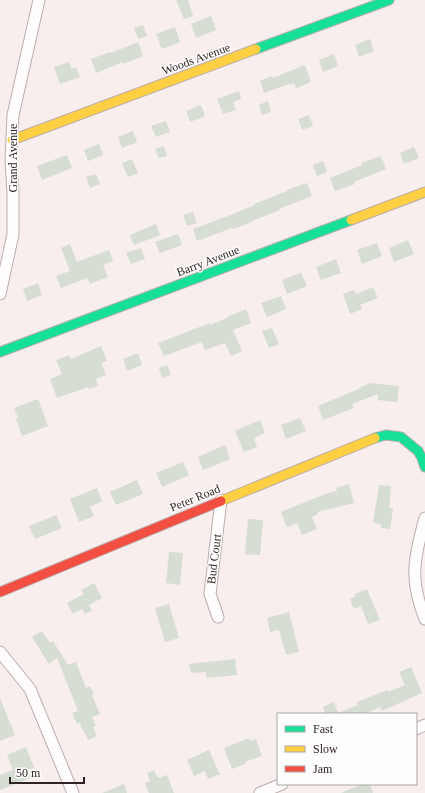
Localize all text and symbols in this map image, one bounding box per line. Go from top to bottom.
street label: Woods Avenue [160,40,232,78]
street label: Grand Avenue [6,124,20,192]
street label: Barry Avenue [175,243,241,279]
street label: Peter Road [168,482,222,514]
street label: Bud Court [204,533,224,585]
legend [277,713,417,785]
text: Fast [313,722,334,736]
text: Slow [313,742,338,756]
scale bar [10,759,84,785]
text: Jam [313,762,333,776]
text: 50 m [16,766,41,780]

